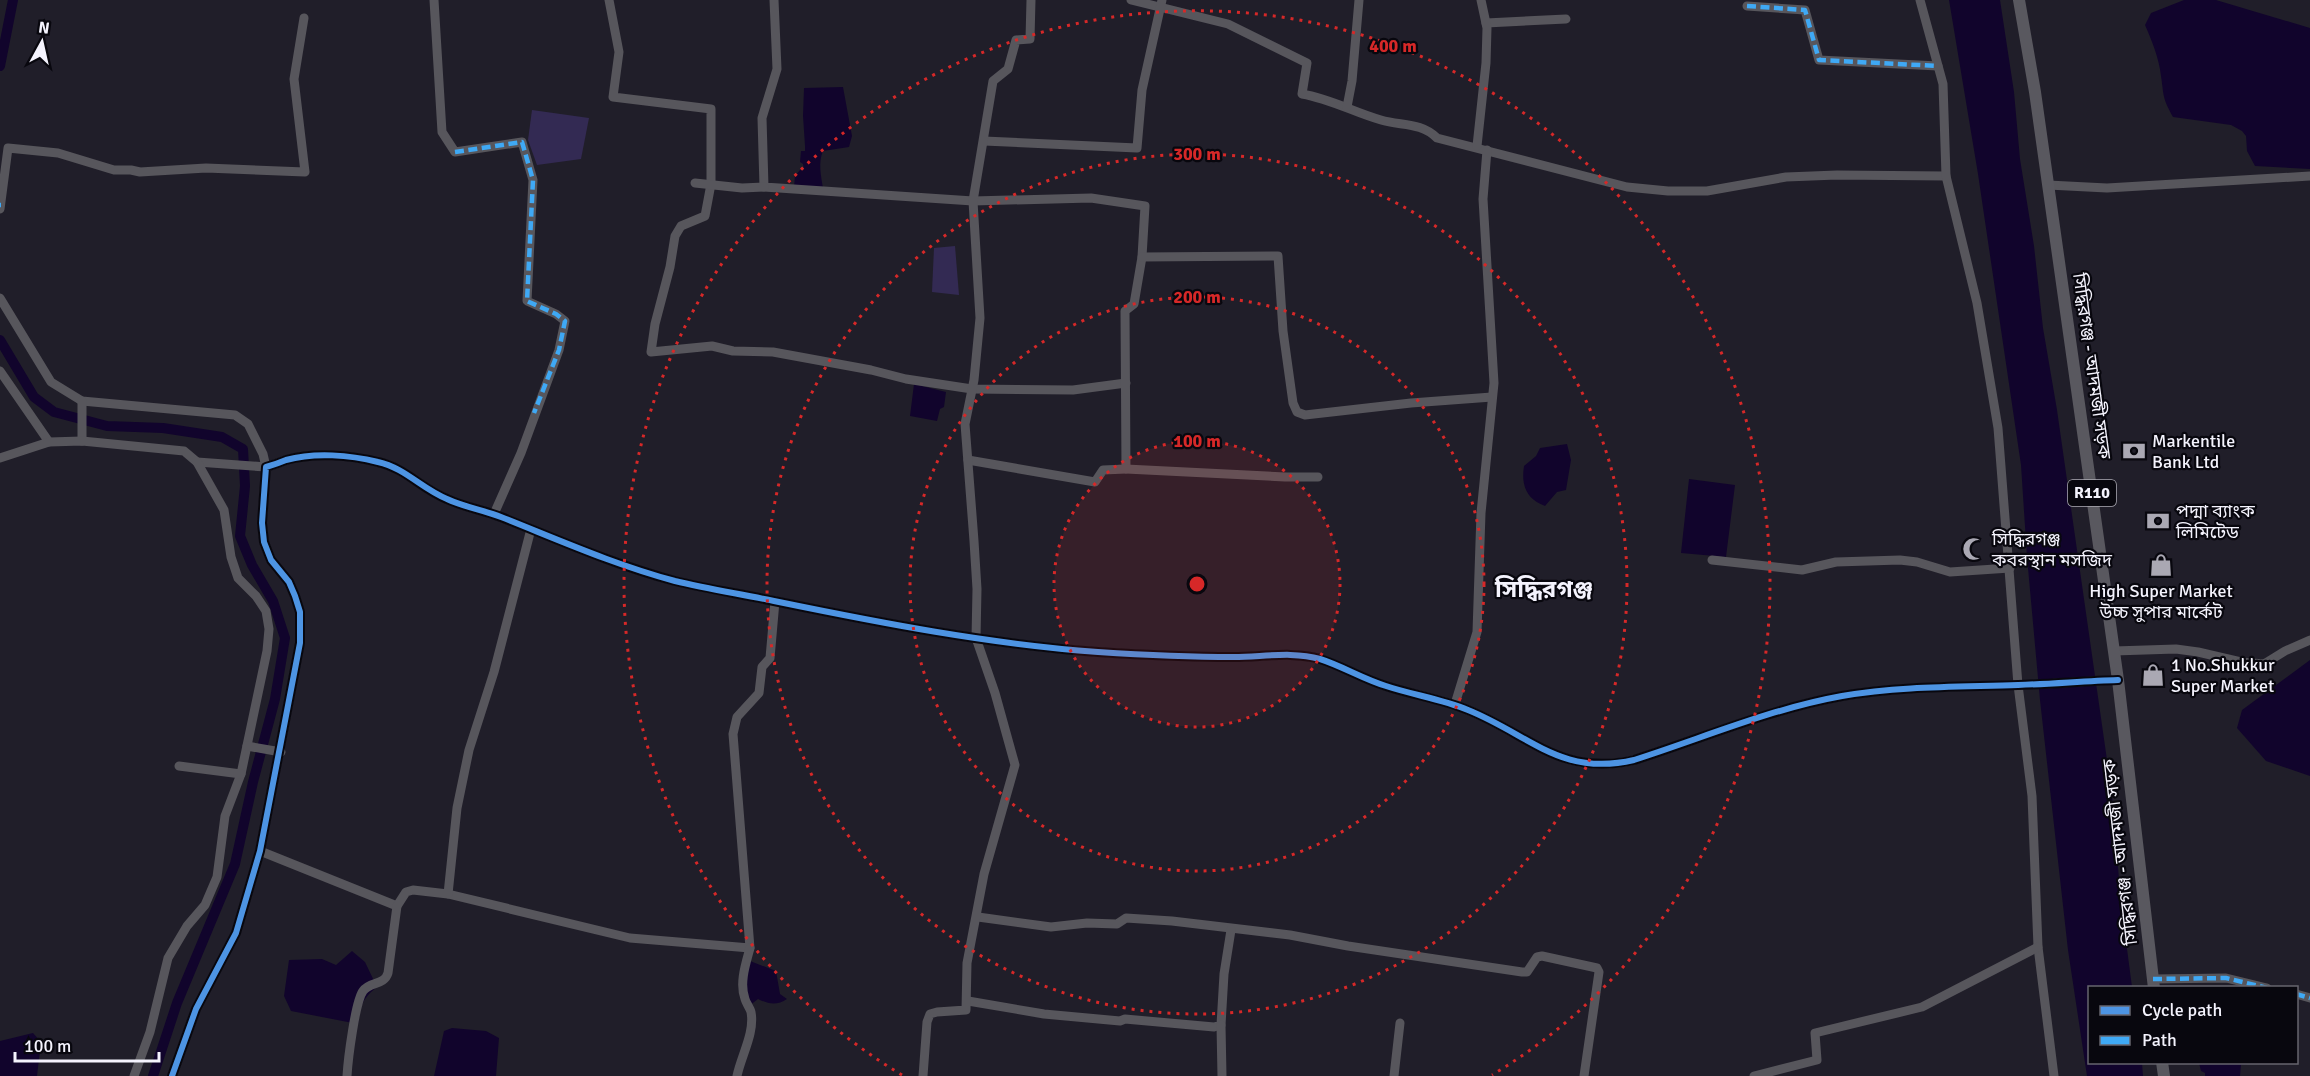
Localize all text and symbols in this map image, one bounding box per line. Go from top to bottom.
north arrow [12,12,72,72]
text: N [37,17,51,39]
text: 400 m [1369,35,1417,57]
text: 300 m [1173,143,1221,165]
street label: সিদ্ধিরগঞ্জ - আদমজী সড়ক [2068,271,2116,461]
text: 200 m [1173,286,1221,308]
text: 100 m [1173,430,1221,452]
place label: Markentile Bank Ltd [2152,430,2235,473]
bank icon: Markentile Bank Ltd [2121,438,2147,464]
road number: R110 [2068,480,2116,506]
place label: পদ্মা ব্যাংক লিমিটেড [2175,500,2255,543]
bank icon: পদ্মা ব্যাংক লিমিটেড [2145,508,2171,534]
place label: সিদ্ধিরগঞ্জ কবরস্থান মসজিদ [1991,528,2113,571]
mosque icon: সিদ্ধিরগঞ্জ কবরস্থান মসজিদ [1961,536,1987,562]
shop icon: High Super Market উচ্চ সুপার মার্কেট [2148,552,2174,578]
centre of rings [1187,574,1207,594]
district label: সিদ্ধিরগঞ্জ [1494,574,1593,604]
place label: High Super Market উচ্চ সুপার মার্কেট [2089,580,2233,623]
place label: 1 No.Shukkur Super Market [2171,654,2275,697]
shop icon: 1 No.Shukkur Super Market [2140,662,2166,688]
street label: সিদ্ধিরগঞ্জ - আদমজী সড়ক [2098,757,2142,947]
legend [2088,986,2298,1064]
text: Cycle path [2142,999,2222,1021]
scale bar [15,1025,159,1063]
text: Path [2142,1029,2177,1051]
text: 100 m [24,1035,71,1057]

